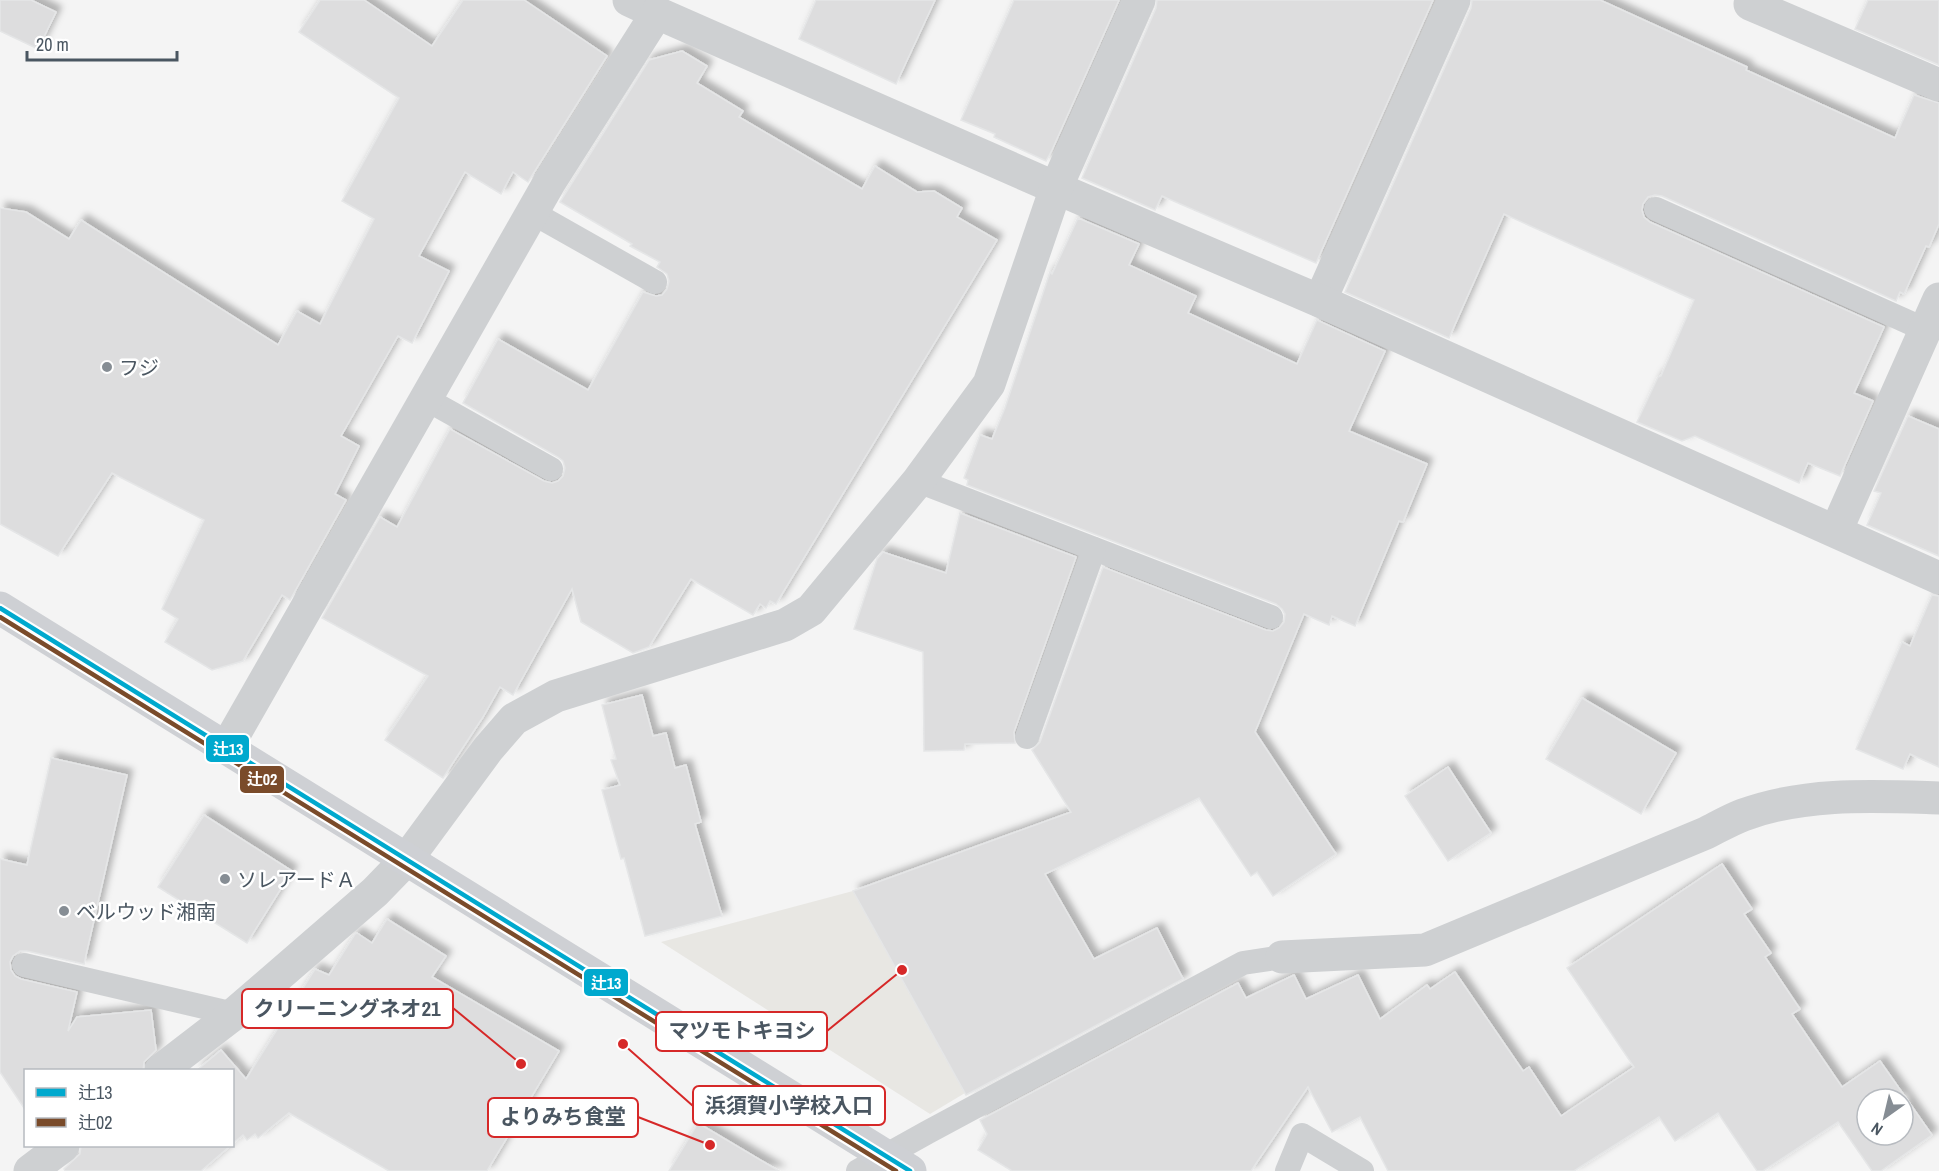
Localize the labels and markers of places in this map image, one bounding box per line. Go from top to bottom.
place label: フジ [119,354,159,381]
marker: フジ [100,360,114,374]
place label: ソレアードＡ [237,866,356,893]
marker: ソレアードＡ [218,872,232,886]
place label: ベルウッド湘南 [76,898,216,925]
marker: ベルウッド湘南 [57,904,71,918]
callout: クリーニングネオ21 [242,989,453,1028]
callout: マツモトキヨシ [656,1012,827,1051]
callout: 浜須賀小学校入口 [693,1086,885,1125]
callout: よりみち食堂 [488,1098,638,1137]

